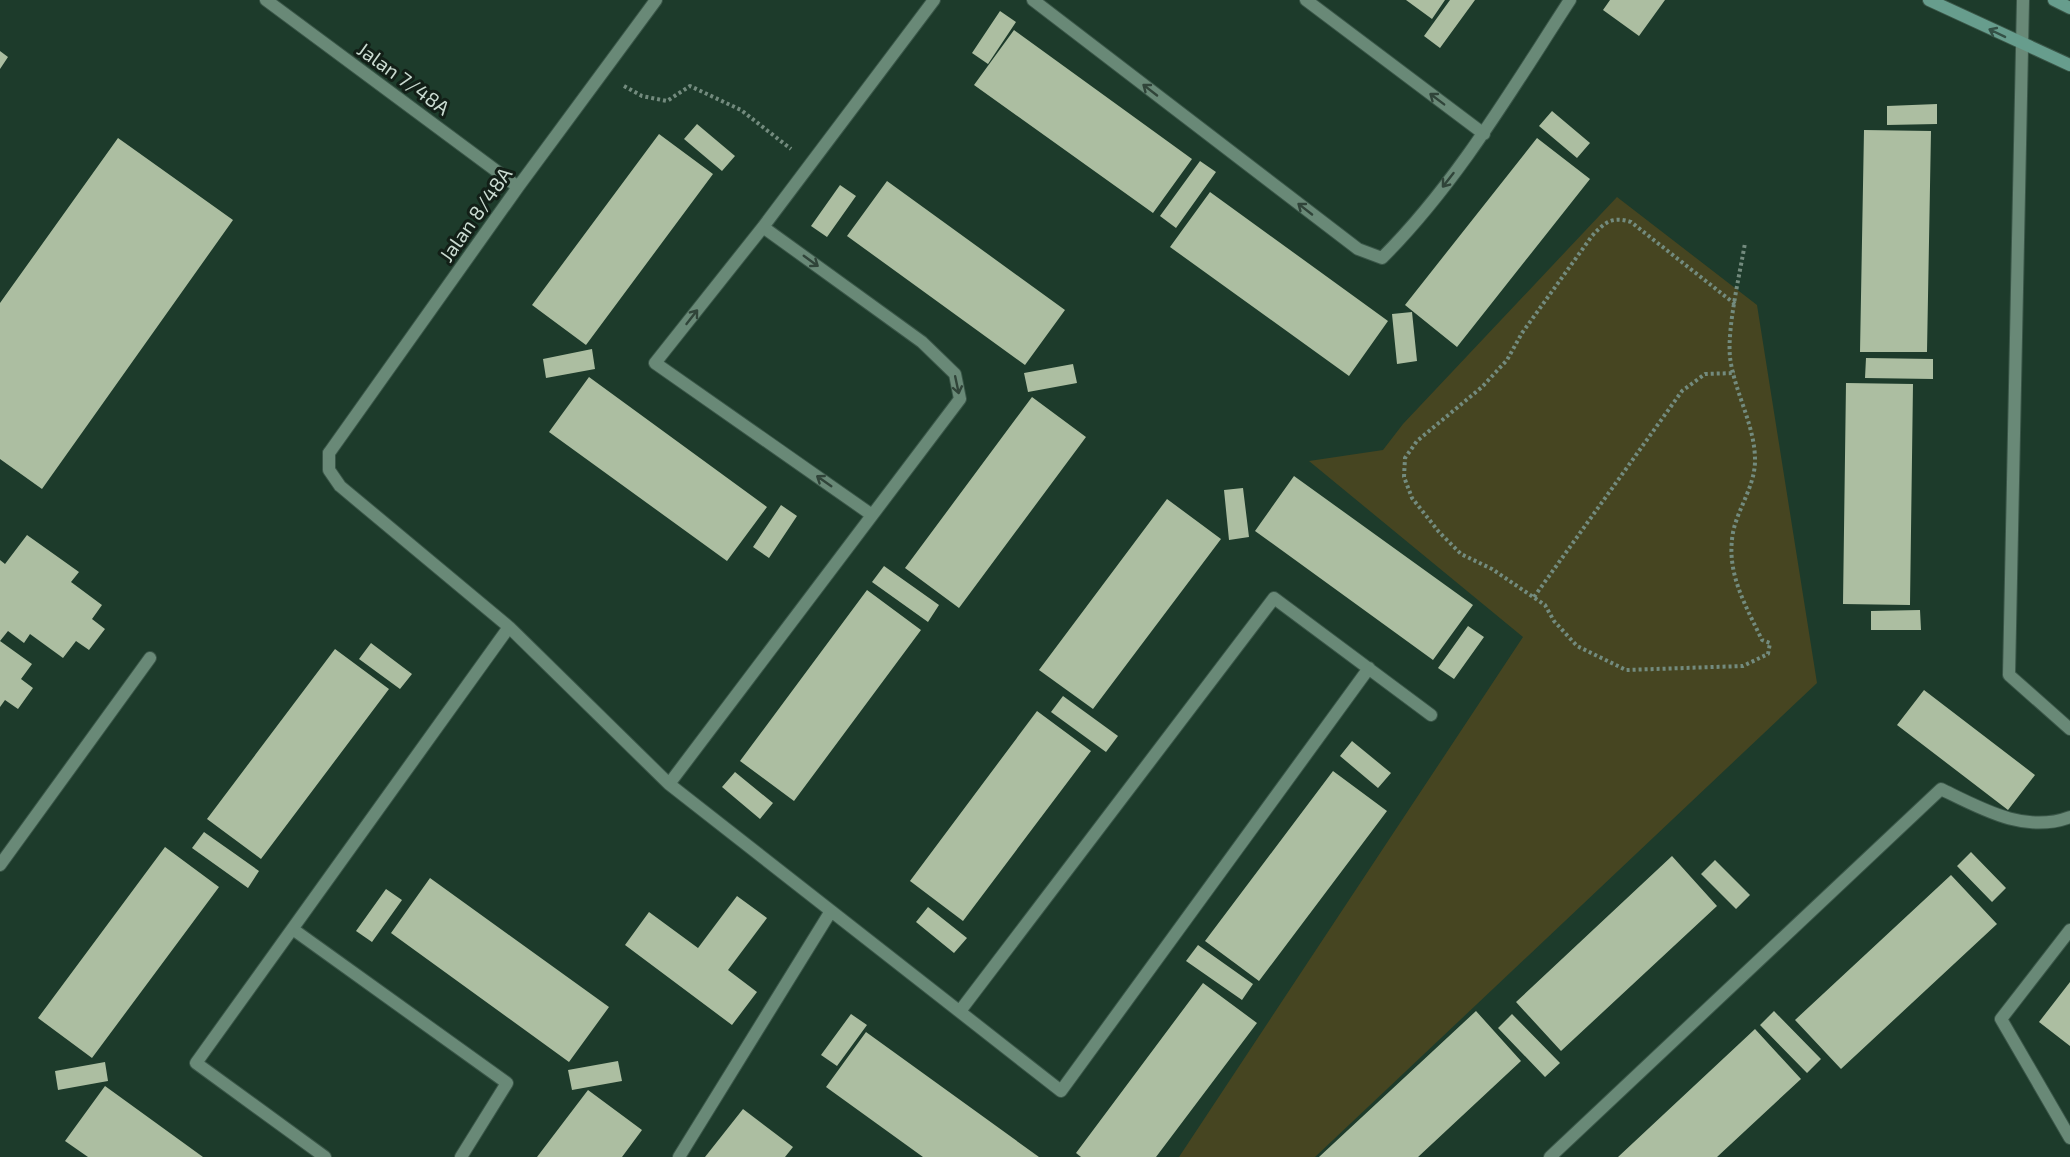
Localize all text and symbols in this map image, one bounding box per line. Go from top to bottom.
one-way arrow [1989,27,2007,38]
street label: Jalan 7/48A [353,36,455,120]
one-way arrow [1142,83,1158,96]
one-way arrow [1429,92,1445,105]
street label: Jalan 8/48A [434,162,517,266]
one-way arrow [1441,172,1454,188]
one-way arrow [1297,202,1313,215]
one-way arrow [802,255,818,267]
one-way arrow [685,309,698,325]
one-way arrow [952,375,963,395]
one-way arrow [816,475,833,487]

